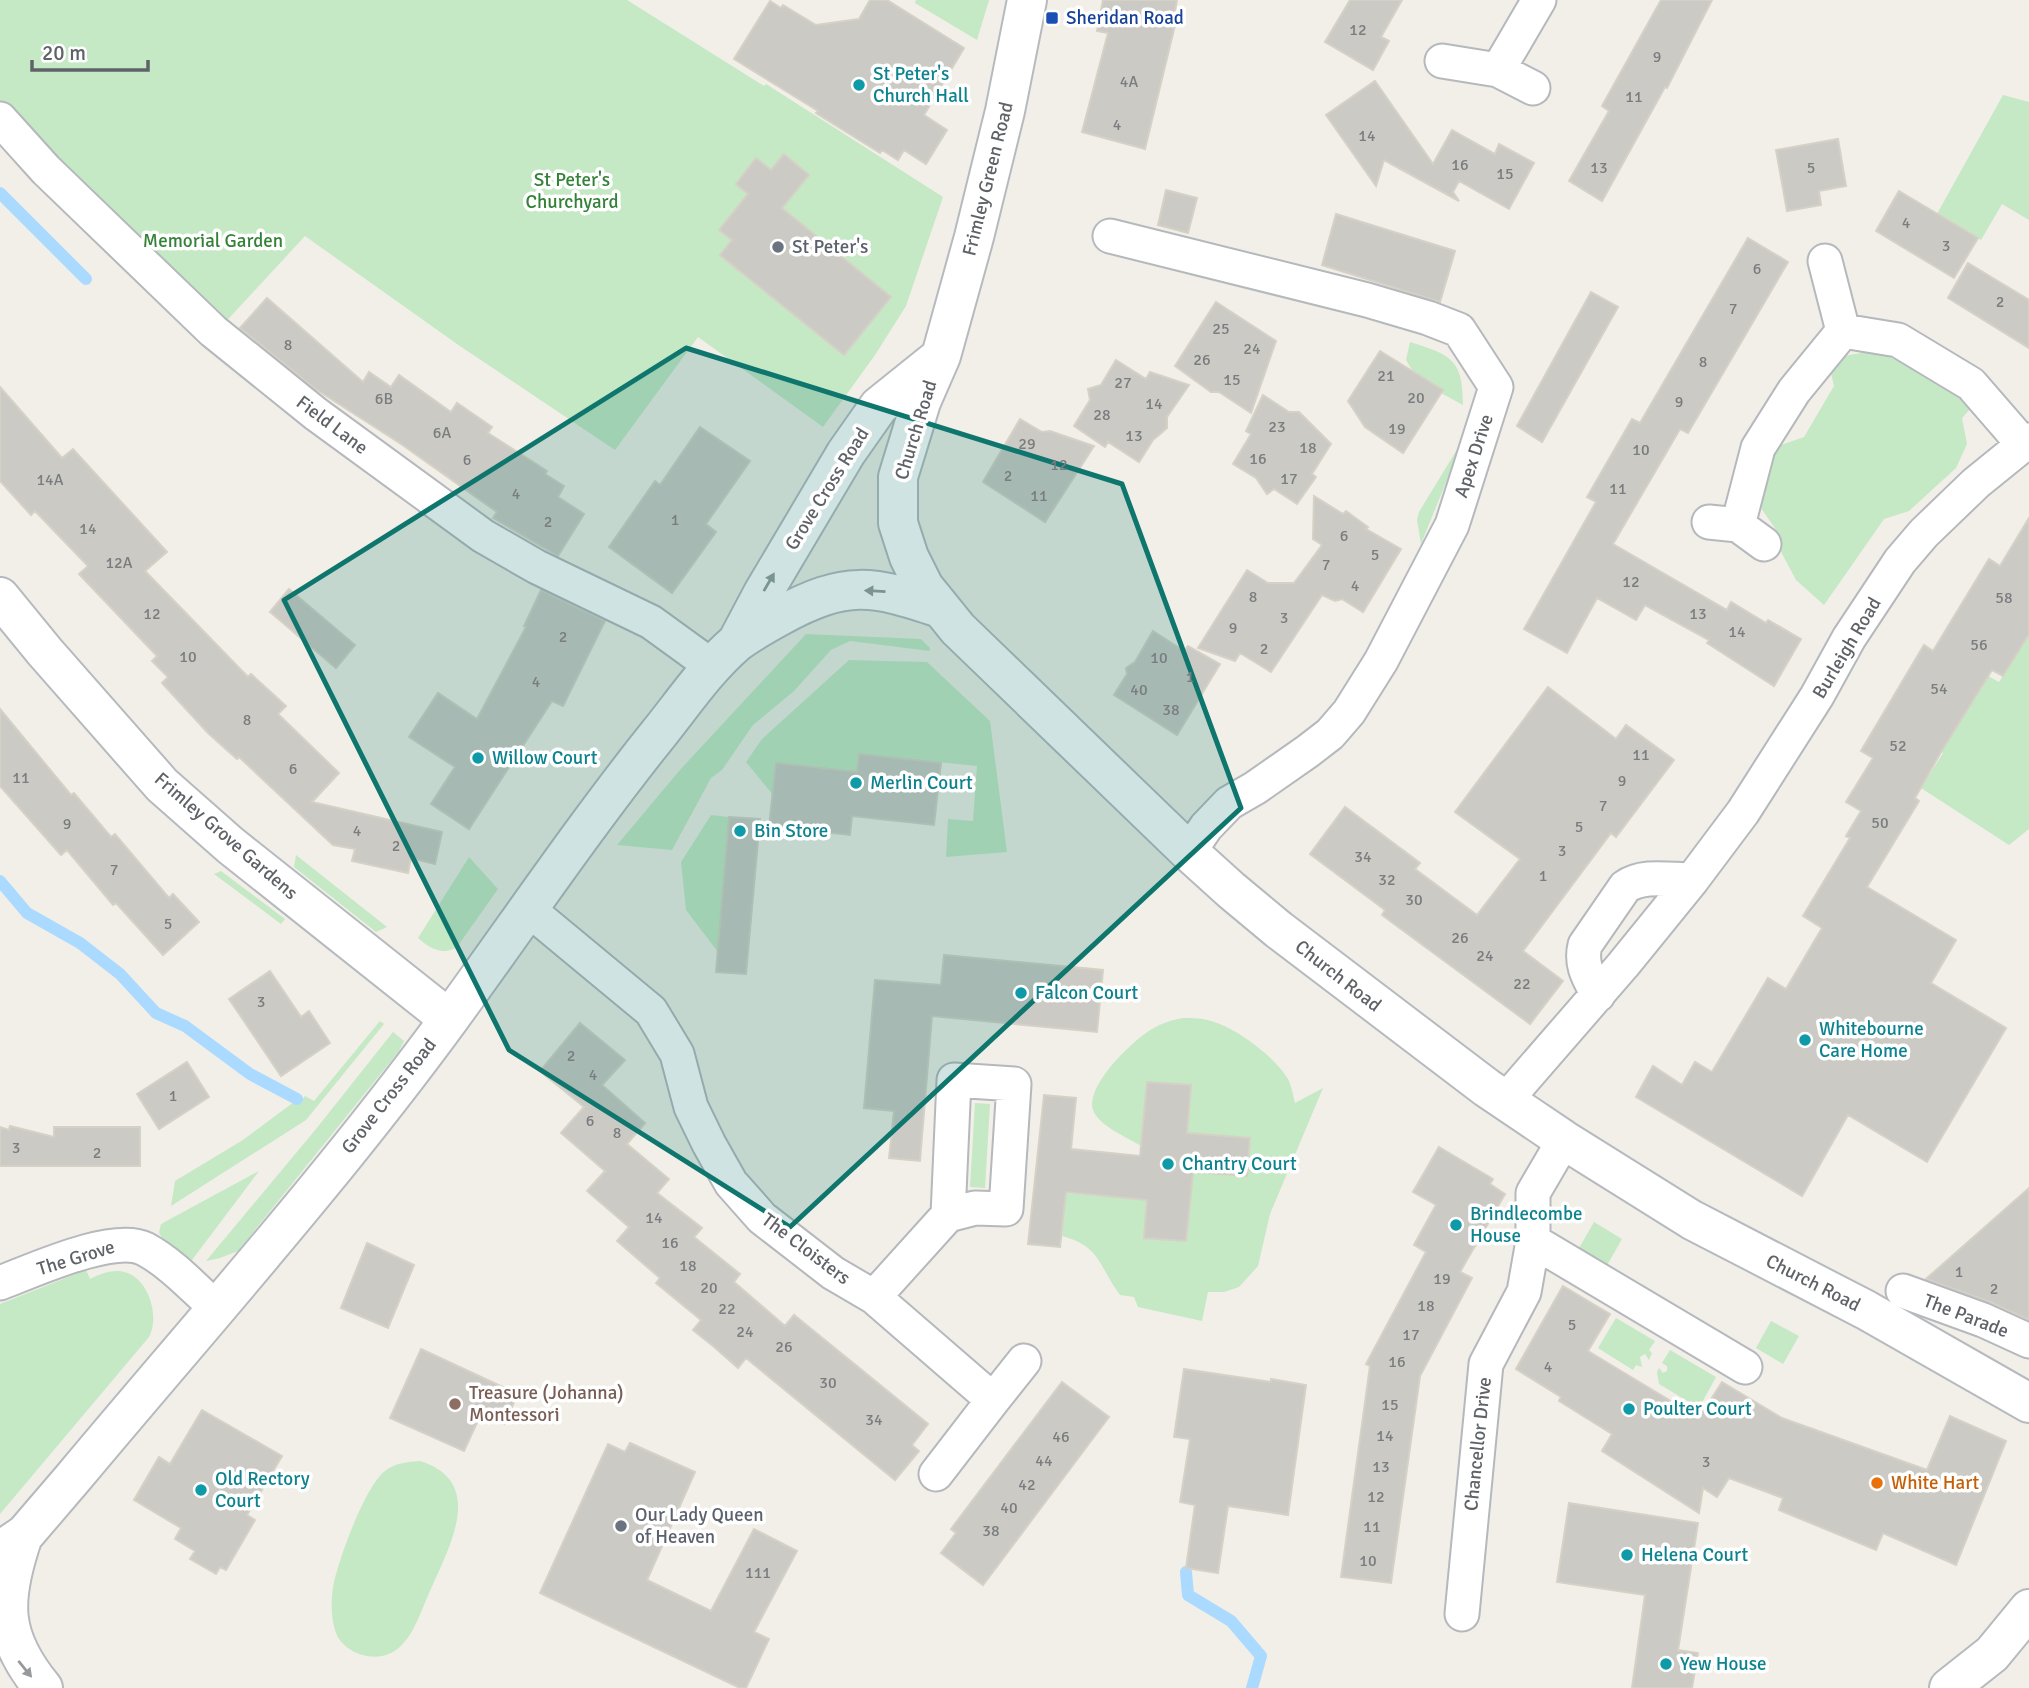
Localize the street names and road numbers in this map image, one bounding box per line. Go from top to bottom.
street label: Frimley Green Road [957,99,1019,259]
street label: Church Road [889,377,943,483]
street label: Field Lane [291,390,373,460]
street label: Apex Drive [1449,411,1499,501]
street label: Grove Cross Road [780,423,874,555]
street label: Burleigh Road [1807,593,1887,703]
street label: Frimley Grove Gardens [149,767,303,905]
street label: Church Road [1290,935,1386,1017]
street label: Grove Cross Road [336,1033,442,1159]
street label: The Cloisters [757,1208,855,1290]
street label: The Grove [34,1235,118,1281]
street label: Church Road [1762,1249,1864,1317]
street label: The Parade [1920,1289,2012,1343]
street label: Chancellor Drive [1459,1376,1497,1512]

